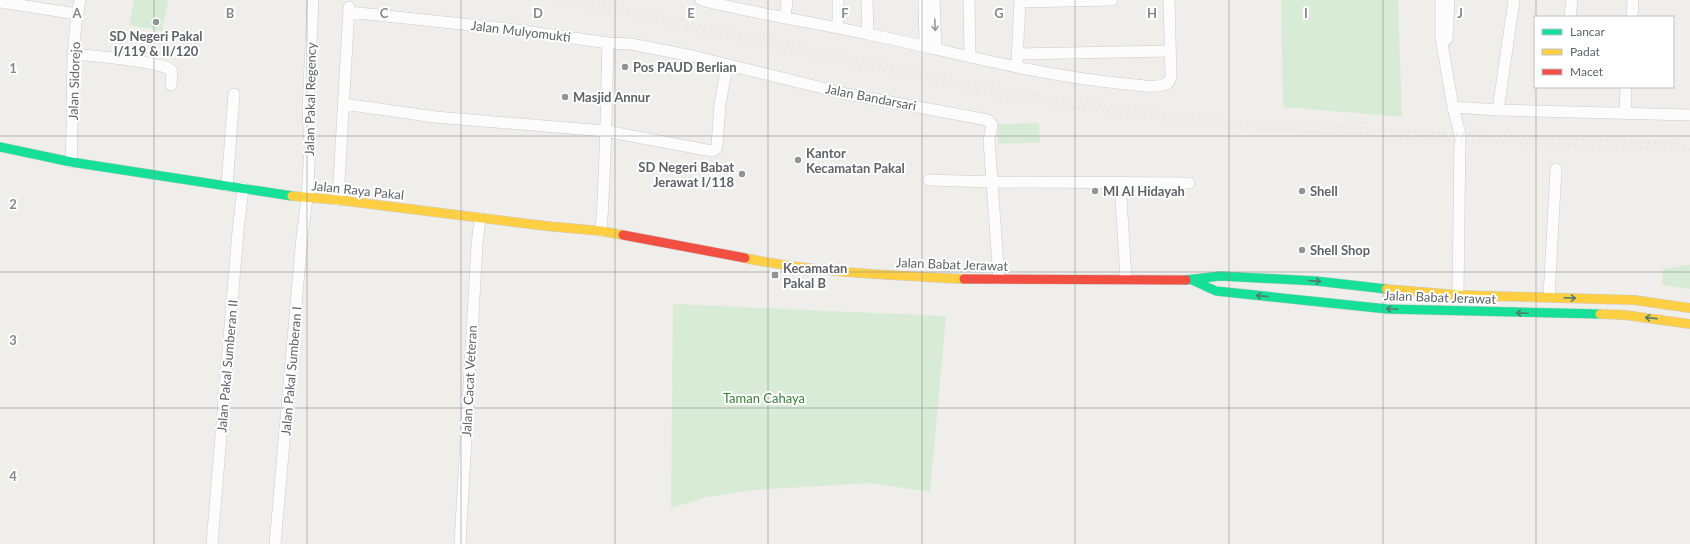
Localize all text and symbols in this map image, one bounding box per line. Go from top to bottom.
text: A [71,5,82,21]
text: B [226,5,235,21]
text: C [380,5,389,21]
text: D [533,5,543,21]
text: E [687,5,695,21]
text: F [841,5,849,21]
text: G [994,5,1004,21]
text: H [1147,5,1157,21]
text: I [1304,5,1308,21]
text: J [1457,5,1463,21]
legend [1534,16,1674,88]
marker: SD Negeri Pakal I/119 & II/120 [151,17,161,27]
street label: Jalan Mulyomukti [470,17,572,45]
one-way arrow [931,18,938,31]
text: Lancar [1570,24,1606,39]
place label: SD Negeri Pakal I/119 & II/120 [109,28,203,59]
street label: Jalan Sidorejo [65,42,83,120]
street label: Jalan Pakal Regency [301,42,319,156]
text: Padat [1570,44,1601,59]
place label: Pos PAUD Berlian [633,59,737,75]
text: 1 [9,60,17,76]
marker: Pos PAUD Berlian [620,62,630,72]
text: Macet [1570,64,1604,79]
street label: Jalan Bandarsari [824,80,918,114]
place label: Masjid Annur [573,89,650,105]
marker: Masjid Annur [560,92,570,102]
place label: Kantor Kecamatan Pakal [806,145,905,176]
marker: Kantor Kecamatan Pakal [793,155,803,165]
place label: SD Negeri Babat Jerawat I/118 [638,159,734,190]
marker: SD Negeri Babat Jerawat I/118 [737,169,747,179]
street label: Jalan Raya Pakal [311,177,405,203]
place label: MI Al Hidayah [1103,183,1185,199]
place label: Shell [1310,183,1338,199]
marker: MI Al Hidayah [1090,186,1100,196]
marker: Shell [1297,186,1307,196]
text: 2 [9,196,17,212]
place label: Shell Shop [1310,242,1370,258]
marker: Shell Shop [1297,245,1307,255]
street label: Jalan Babat Jerawat [896,254,1009,274]
place label: Kecamatan Pakal B [783,260,847,291]
marker: Kecamatan Pakal B [770,270,780,280]
one-way arrow [1308,278,1321,285]
street label: Jalan Babat Jerawat [1384,287,1497,307]
one-way arrow [1256,292,1269,300]
one-way arrow [1563,294,1576,302]
street label: Jalan Pakal Sumberan II [213,299,241,433]
one-way arrow [1386,305,1399,313]
street label: Jalan Pakal Sumberan I [277,306,305,436]
one-way arrow [1516,309,1529,317]
one-way arrow [1645,315,1658,322]
street label: Jalan Cacat Veteran [458,325,480,437]
text: 3 [9,332,17,348]
park label: Taman Cahaya [723,390,805,406]
text: 4 [9,468,17,484]

